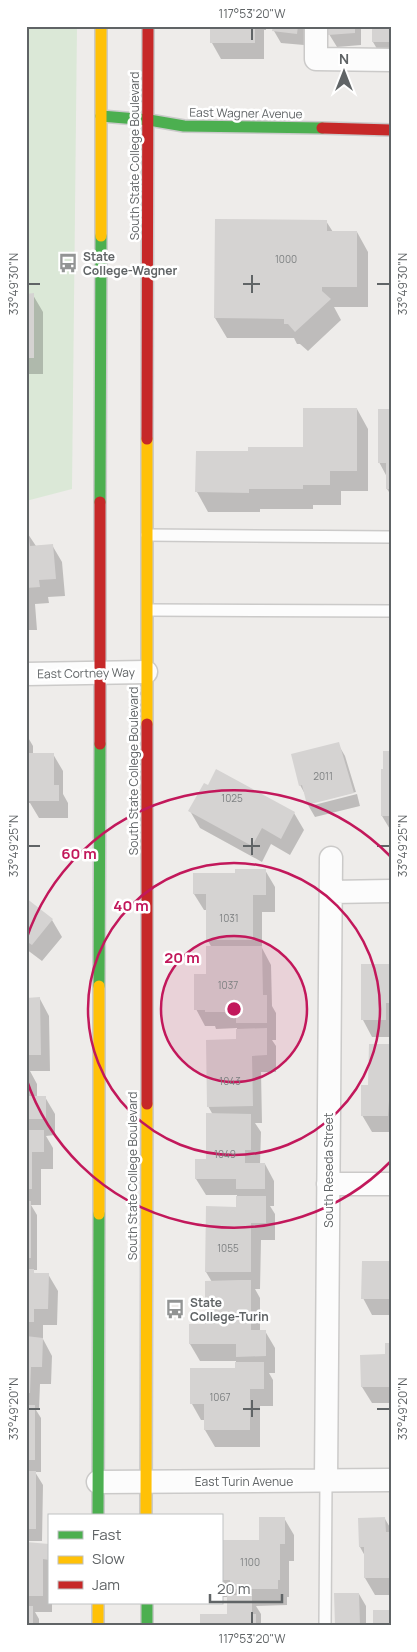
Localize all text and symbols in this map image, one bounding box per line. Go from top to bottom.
text: 117°53'20"W [218,5,286,22]
north arrow [320,48,370,98]
text: N [339,49,349,68]
street label: South State College Boulevard [126,72,143,240]
street label: East Wagner Avenue [189,104,303,122]
place label: State College-Wagner [83,248,177,279]
bus stop icon: State College-Wagner [57,252,79,274]
house number: 1000 [275,252,297,266]
text: 33°49'30"N [5,253,22,315]
text: 33°49'30"N [394,253,411,315]
street label: East Cortney Way [37,664,136,682]
street label: South State College Boulevard [125,687,142,855]
house number: 2011 [313,769,333,783]
house number: 1025 [221,791,243,805]
text: 33°49'25"N [5,815,22,877]
text: 33°49'25"N [394,815,411,877]
text: 60 m [61,843,97,864]
text: 40 m [113,895,149,916]
house number: 1031 [219,911,239,925]
text: 20 m [164,947,200,968]
house number: 1037 [218,978,238,992]
centre of rings [225,1000,243,1018]
house number: 1043 [219,1074,241,1088]
street label: South State College Boulevard [124,1092,141,1260]
street label: South Reseda Street [320,1112,337,1228]
house number: 1049 [214,1147,236,1161]
house number: 1055 [217,1241,239,1255]
place label: State College-Turin [190,1294,269,1325]
bus stop icon: State College-Turin [164,1298,186,1320]
text: 33°49'20"N [5,1378,22,1440]
text: 33°49'20"N [394,1378,411,1440]
house number: 1067 [209,1390,231,1404]
street label: East Turin Avenue [195,1473,293,1490]
legend [48,1514,222,1604]
text: Fast [92,1524,121,1545]
text: Slow [92,1548,125,1569]
house number: 1100 [240,1555,260,1569]
scale bar [210,1572,282,1604]
text: Jam [92,1574,120,1595]
text: 20 m [217,1578,250,1599]
text: 117°53'20"W [218,1630,286,1647]

